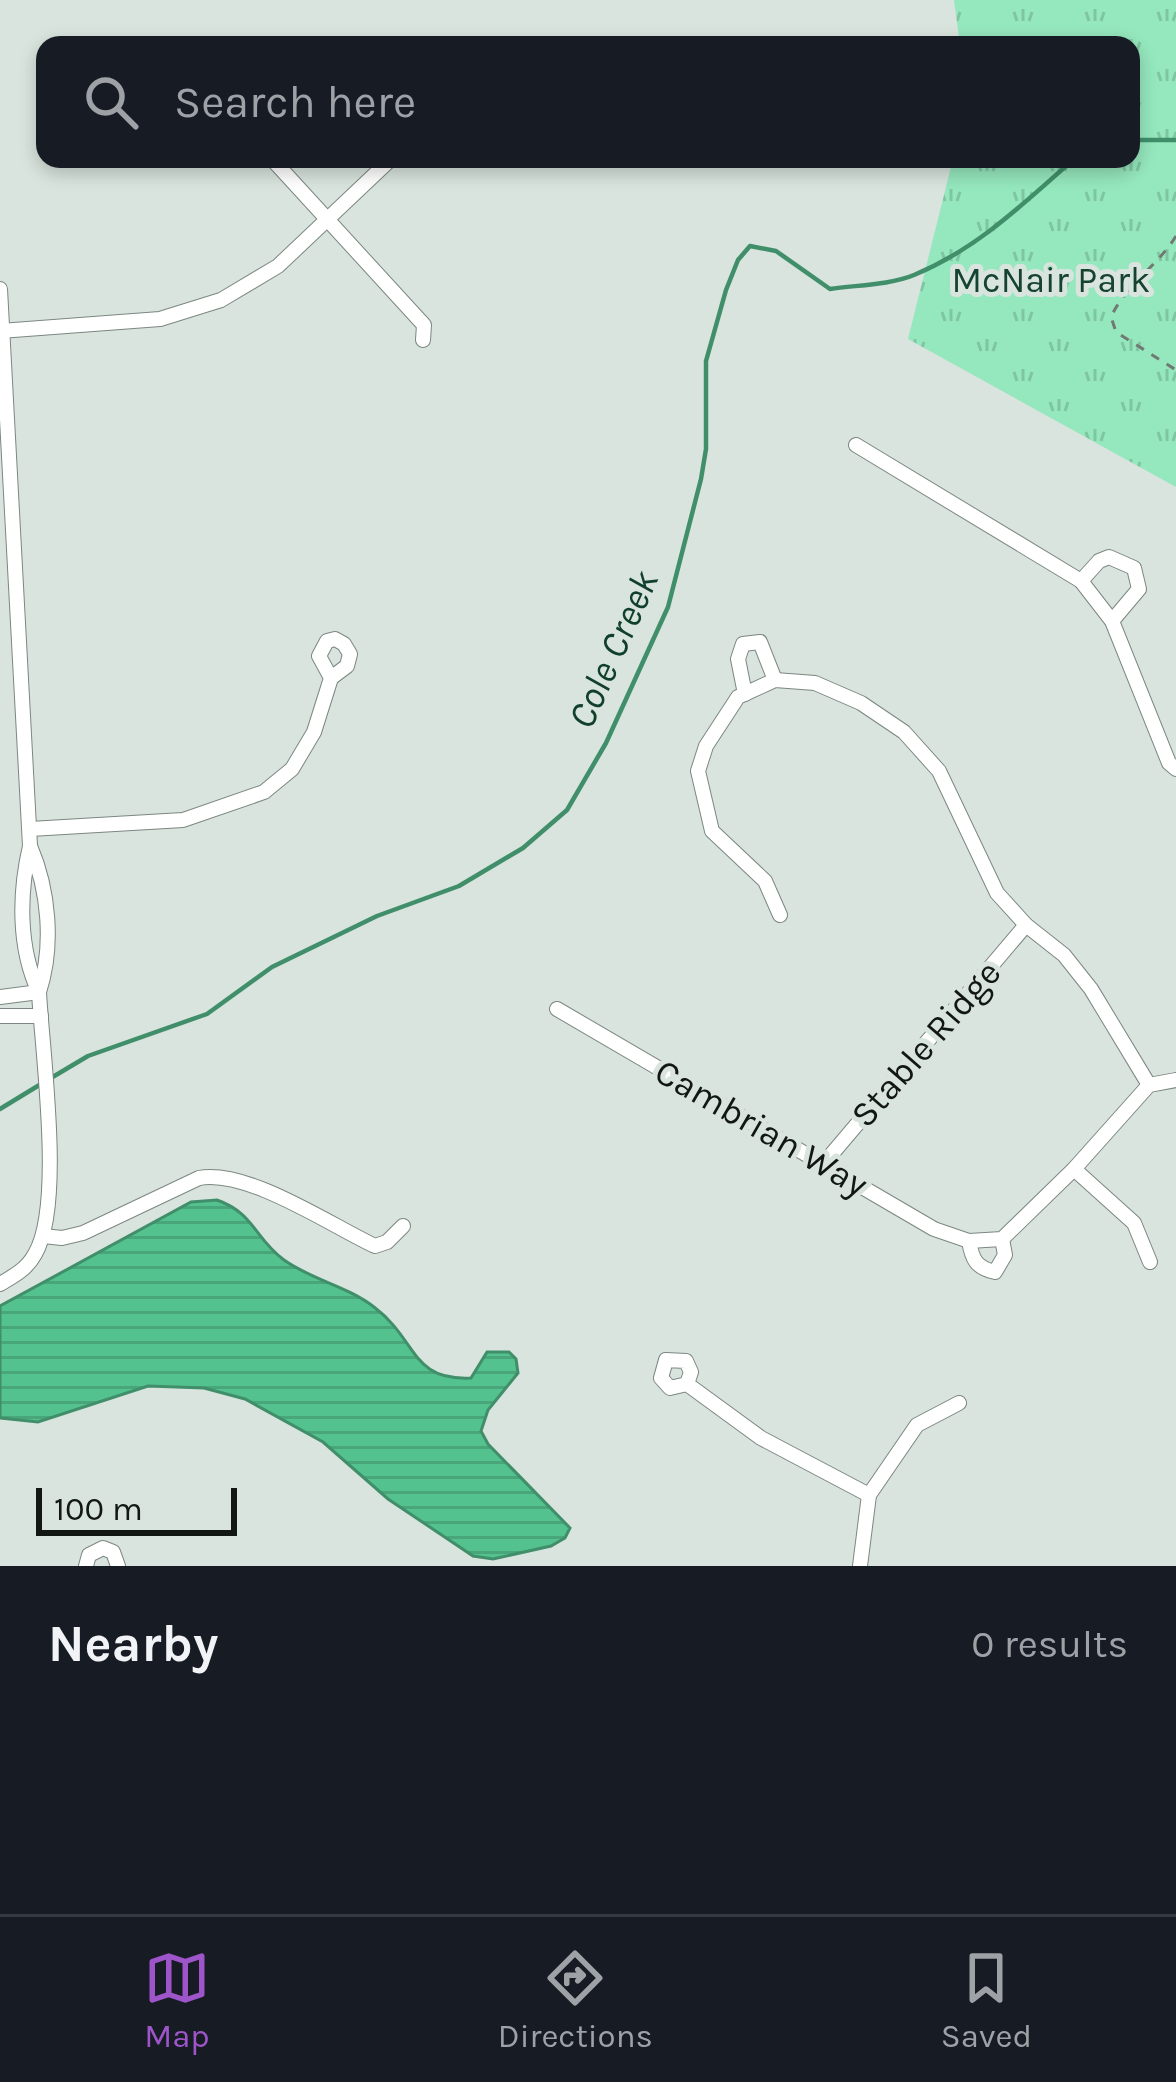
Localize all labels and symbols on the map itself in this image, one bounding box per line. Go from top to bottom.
park label: McNair Park [952,259,1150,301]
water label: Cole Creek [558,562,669,735]
street label: Stable Ridge [842,952,1009,1135]
street label: Cambrian Way [648,1050,875,1206]
scale bar [36,1482,237,1535]

